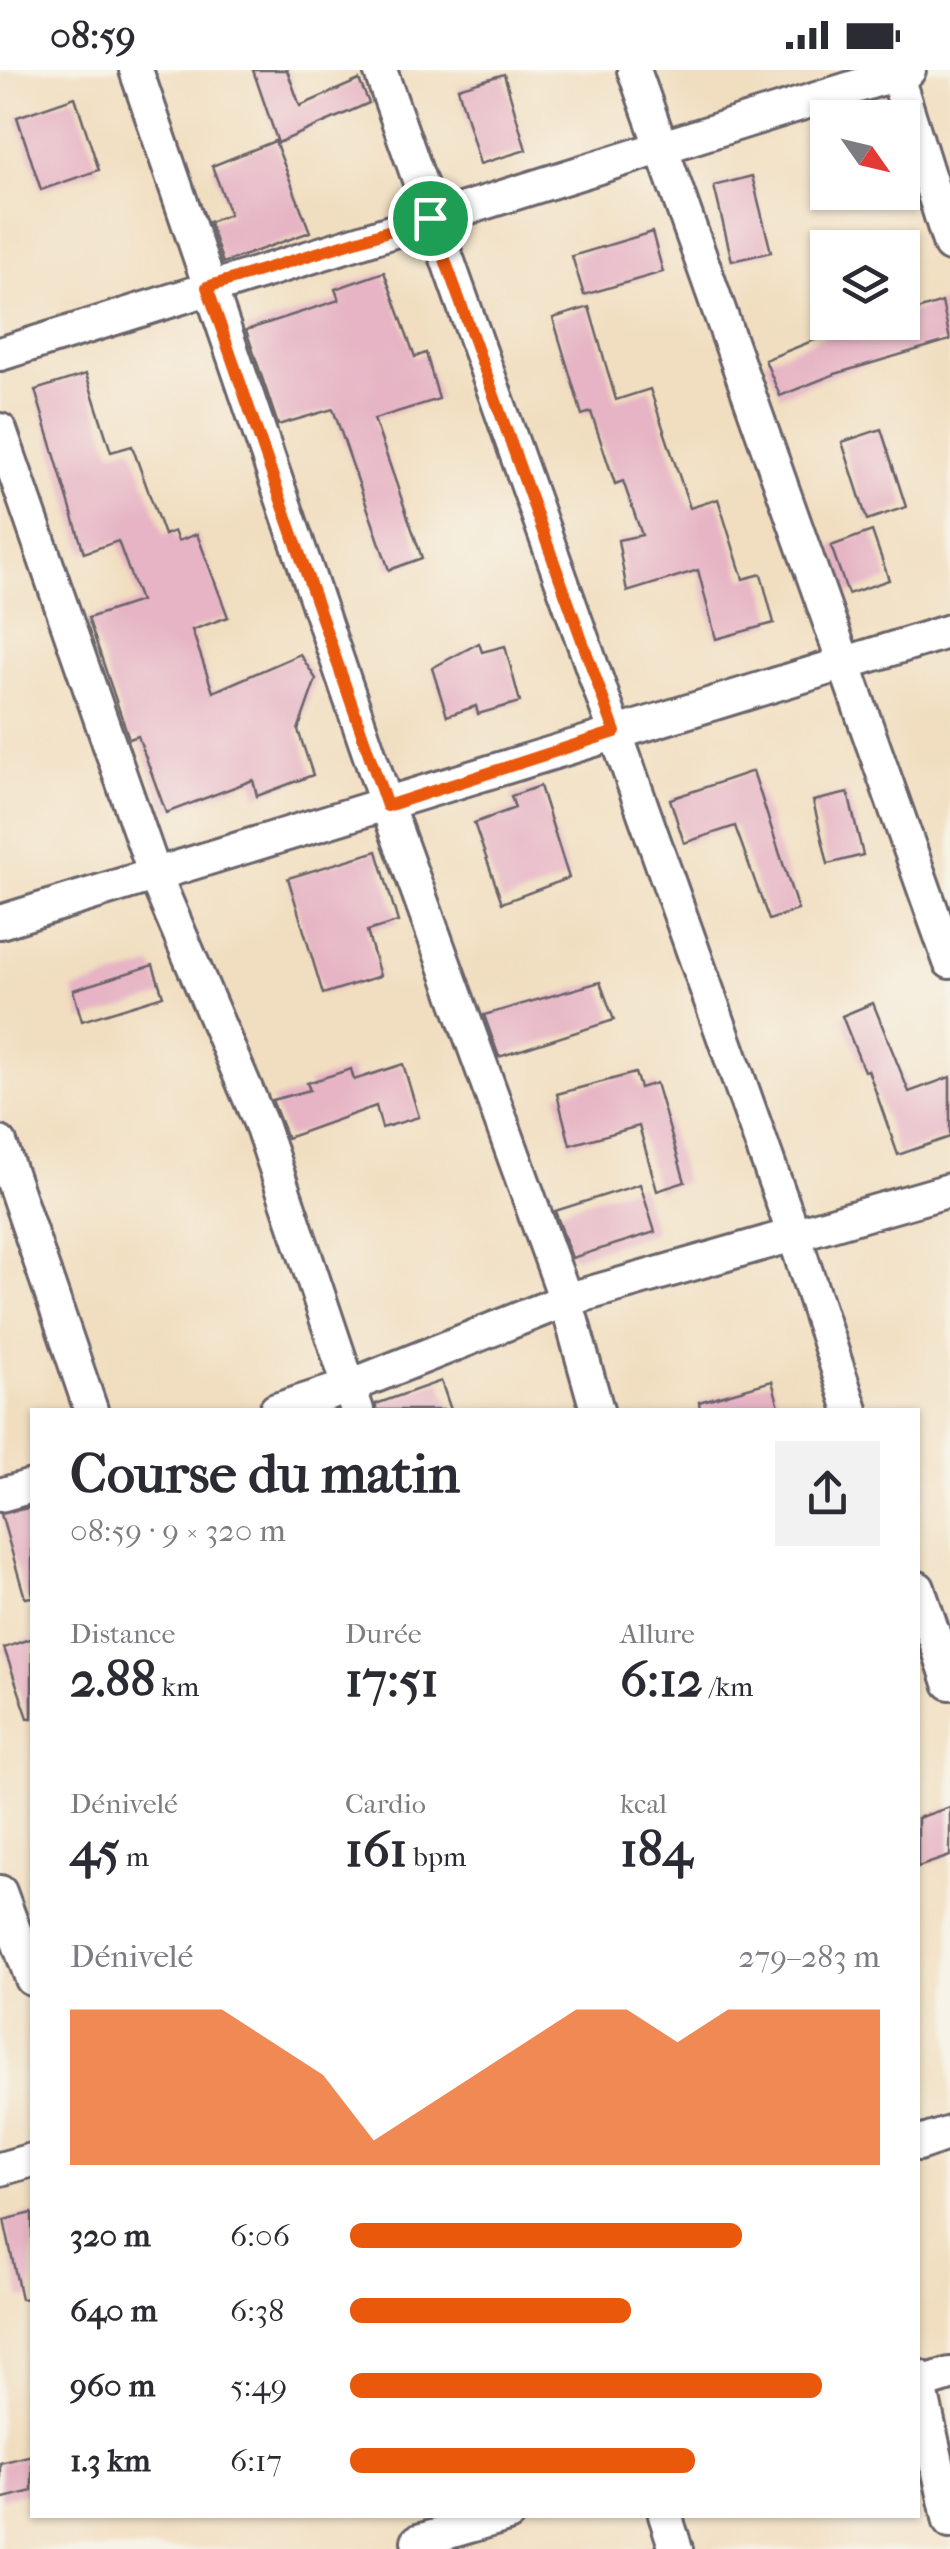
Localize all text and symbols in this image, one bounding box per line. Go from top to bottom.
text: 08:59 [50,13,136,58]
north arrow [810,100,920,210]
map controls [810,100,920,340]
pin [388,176,473,261]
icon: arrive [403,191,458,246]
button: layers [810,230,920,340]
button: share [775,1441,880,1546]
text: Course du matin [70,1442,460,1506]
text: 08:59 · 9 × 320 m [70,1512,286,1549]
text: Distance [70,1617,175,1650]
text: Durée [345,1617,422,1650]
text: Allure [620,1617,695,1650]
text: 2.88 [70,1650,156,1709]
text: 17:51 [345,1650,439,1709]
text: 6:12 [620,1650,703,1709]
text: km [156,1670,199,1703]
text: /km [703,1670,753,1703]
text: Dénivelé [70,1787,178,1820]
text: Cardio [345,1787,426,1820]
text: kcal [620,1787,667,1820]
text: 45 [70,1820,120,1879]
text: 161 [345,1820,407,1879]
text: 184 [620,1820,692,1879]
text: m [120,1840,149,1873]
text: bpm [407,1840,466,1873]
text: Dénivelé [70,1938,193,1975]
text: 279–283 m [738,1938,880,1975]
text: 320 m [70,2217,151,2254]
text: 6:06 [230,2217,290,2254]
text: 640 m [70,2292,157,2329]
text: 6:38 [230,2292,284,2329]
text: 960 m [70,2367,155,2404]
text: 5:49 [230,2367,287,2404]
text: 1.3 km [70,2442,151,2479]
text: 6:17 [230,2442,282,2479]

